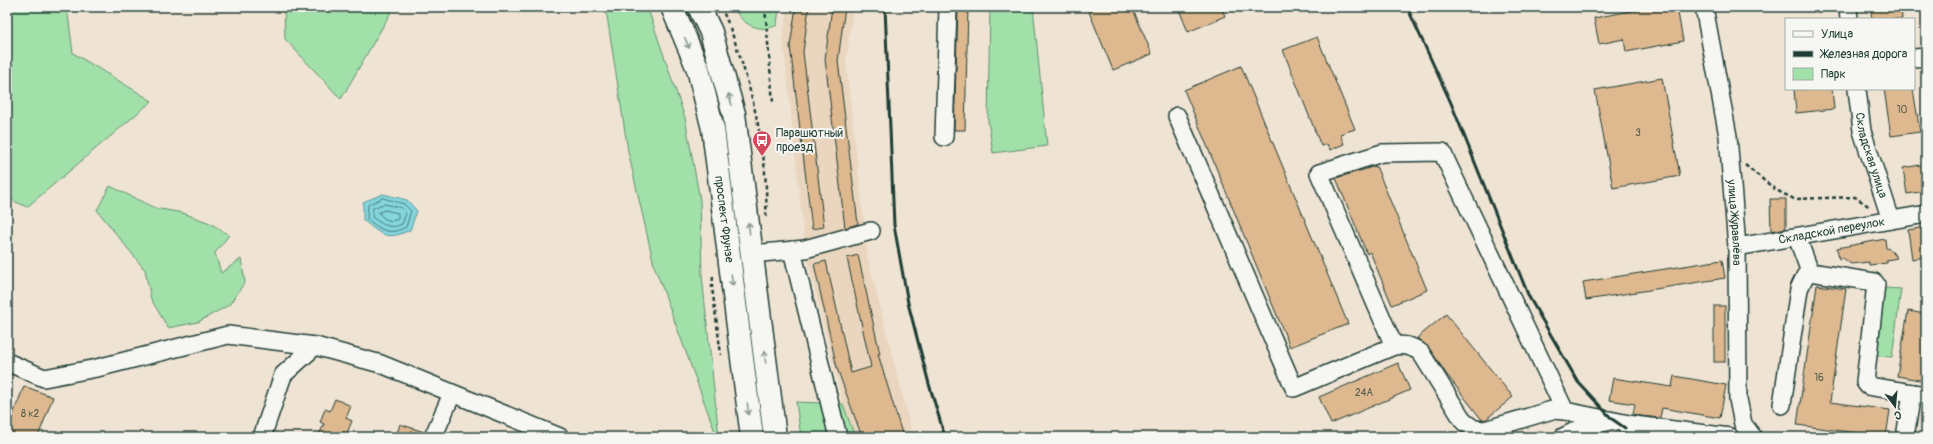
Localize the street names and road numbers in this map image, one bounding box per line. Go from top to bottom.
street label: Складская улица [1852,112,1891,200]
street label: проспект Фрунзе [711,175,737,264]
street label: улица Журавлёва [1724,178,1745,266]
street label: Складской переулок [1777,214,1886,247]

